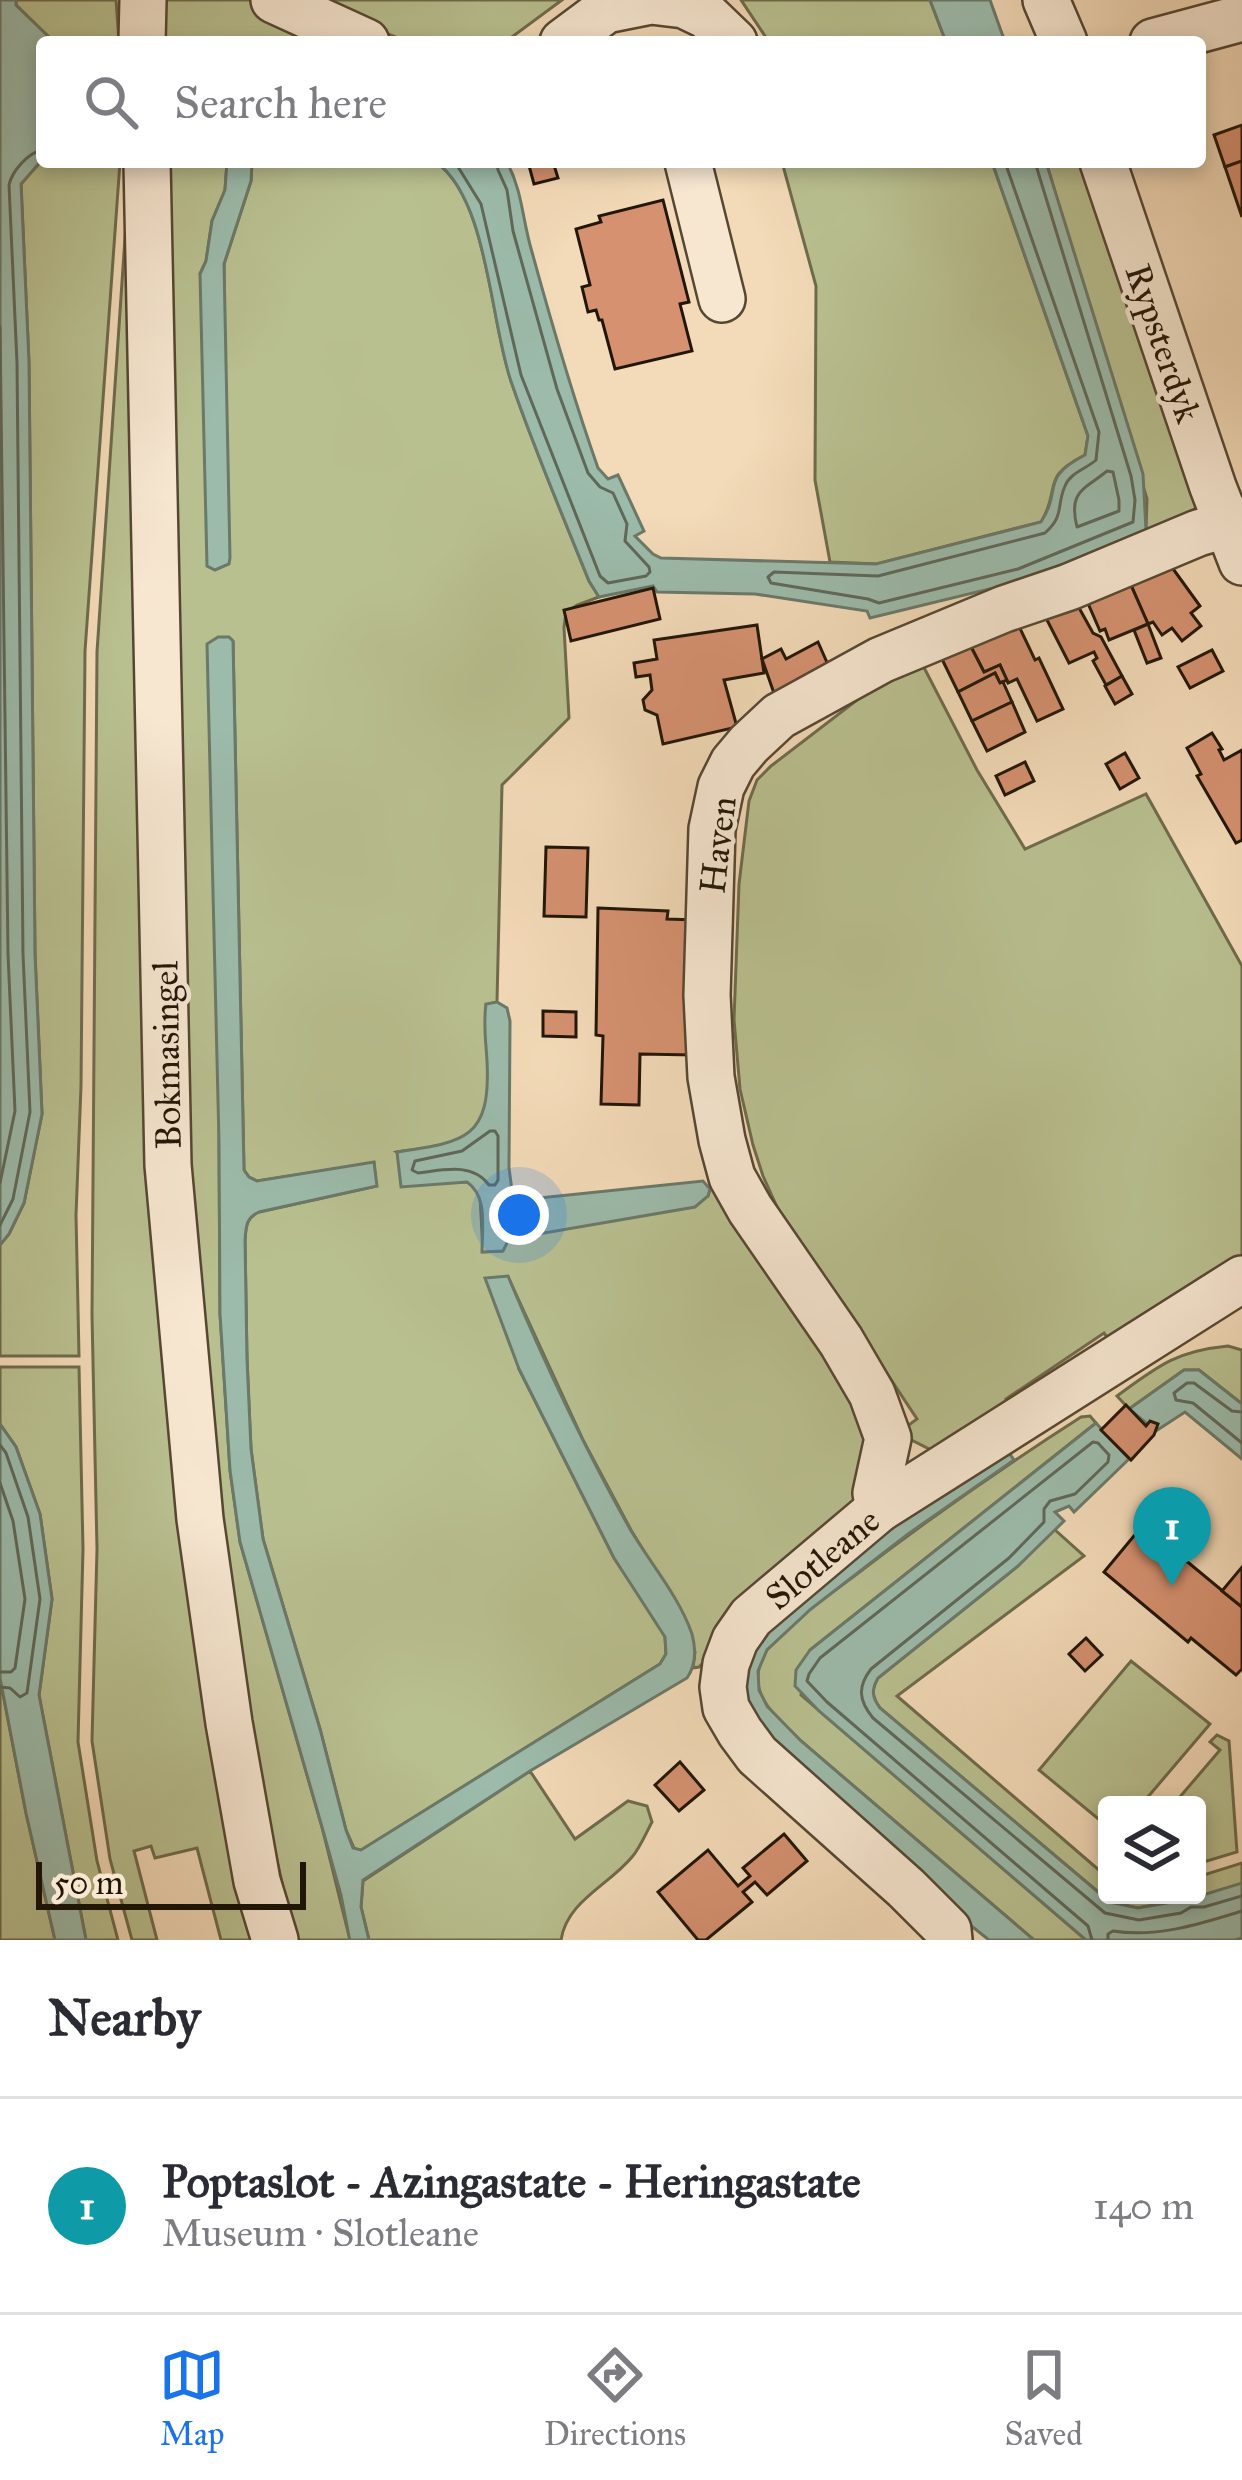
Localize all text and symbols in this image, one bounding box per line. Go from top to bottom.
search box [36,36,1206,168]
icon: search [78,69,144,135]
text: Search here [174,75,387,130]
street label: Rypsterdyk [1115,258,1211,429]
street label: Haven [690,794,746,896]
street label: Bokmasingel [143,960,191,1149]
your location [489,1185,549,1245]
pin: 1 [1133,1487,1211,1586]
street label: Slotleane [757,1498,889,1619]
map controls [1098,1796,1206,1904]
button: layers [1098,1796,1206,1904]
scale bar [36,1856,306,1909]
text: 50 m [54,1863,123,1903]
text: Nearby [48,1987,200,2049]
text: Poptaslot - Azingastate - Heringastate [162,2154,861,2209]
text: 1 [79,2182,95,2230]
text: 140 m [1093,2182,1194,2230]
text: Museum · Slotleane [162,2209,479,2257]
tab: Map [159,2342,225,2454]
tab: Directions [544,2342,686,2454]
tab: Saved [1004,2342,1083,2454]

